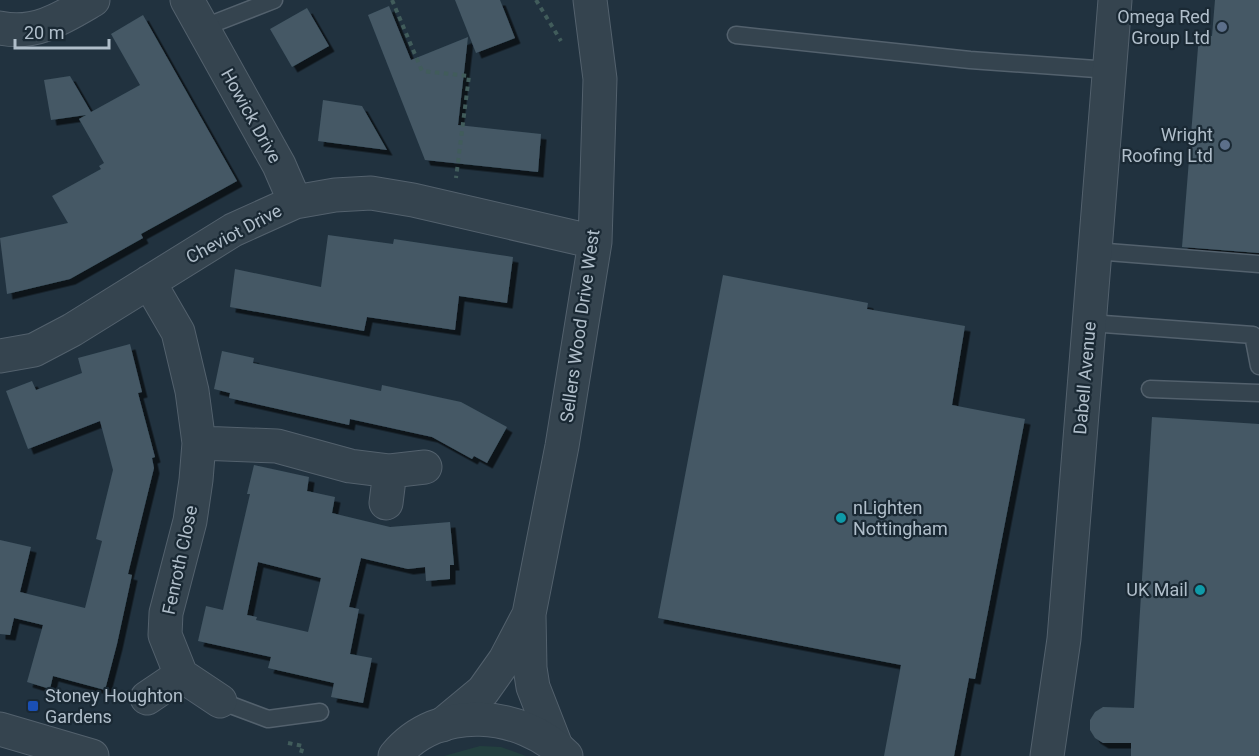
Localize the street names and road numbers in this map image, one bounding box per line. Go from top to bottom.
street label: Howick Drive [217,65,286,167]
street label: Cheviot Drive [182,200,285,268]
street label: Sellers Wood Drive West [556,228,603,424]
street label: Dabell Avenue [1069,321,1100,435]
street label: Fenroth Close [158,503,201,616]

